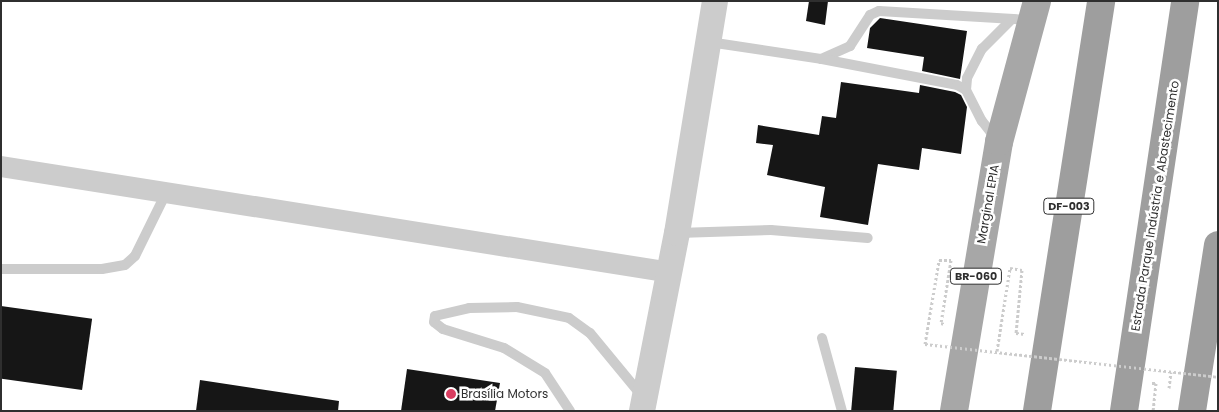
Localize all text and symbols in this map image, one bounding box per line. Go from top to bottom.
street label: Estrada Parque Indústria e Abastecimento [1128,80,1182,332]
street label: Marginal EPIA [974,163,1002,245]
road number: DF-003 [1043,198,1095,215]
road number: BR-060 [950,268,1002,284]
place label: Brasília Motors [461,387,548,401]
marker: Brasília Motors [445,388,457,400]

